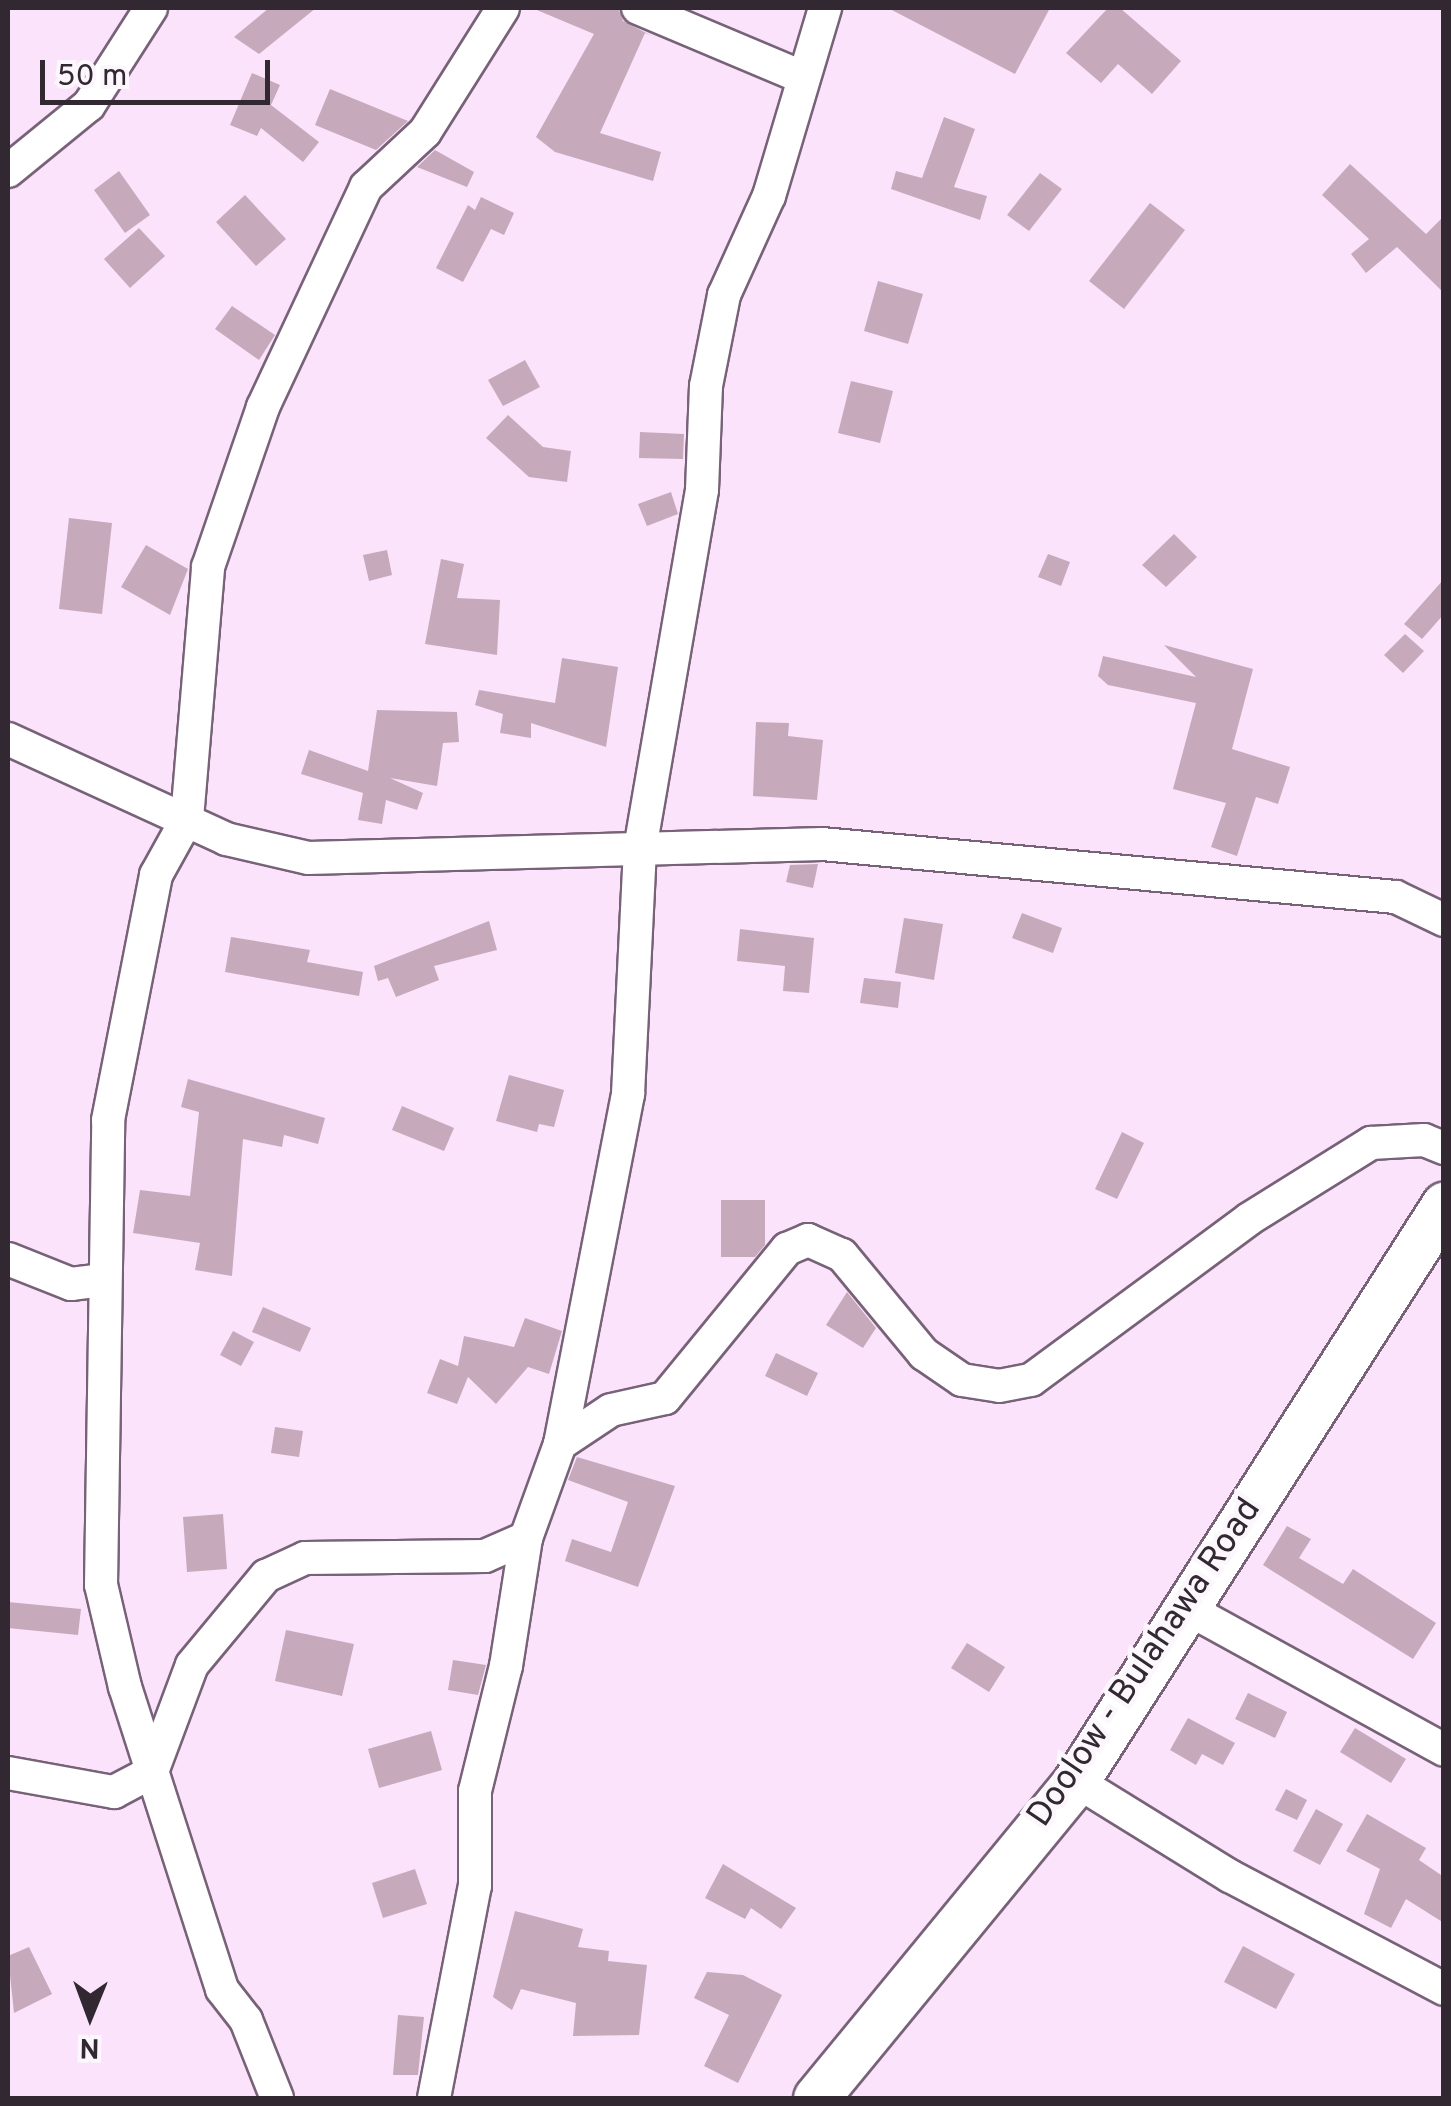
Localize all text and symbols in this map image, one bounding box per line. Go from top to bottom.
scale bar [45,40,275,102]
text: 50 m [57,59,127,96]
street label: Doolow - Bulahawa Road [1019,1491,1271,1835]
north arrow [40,1966,140,2066]
text: N [79,2028,100,2064]

